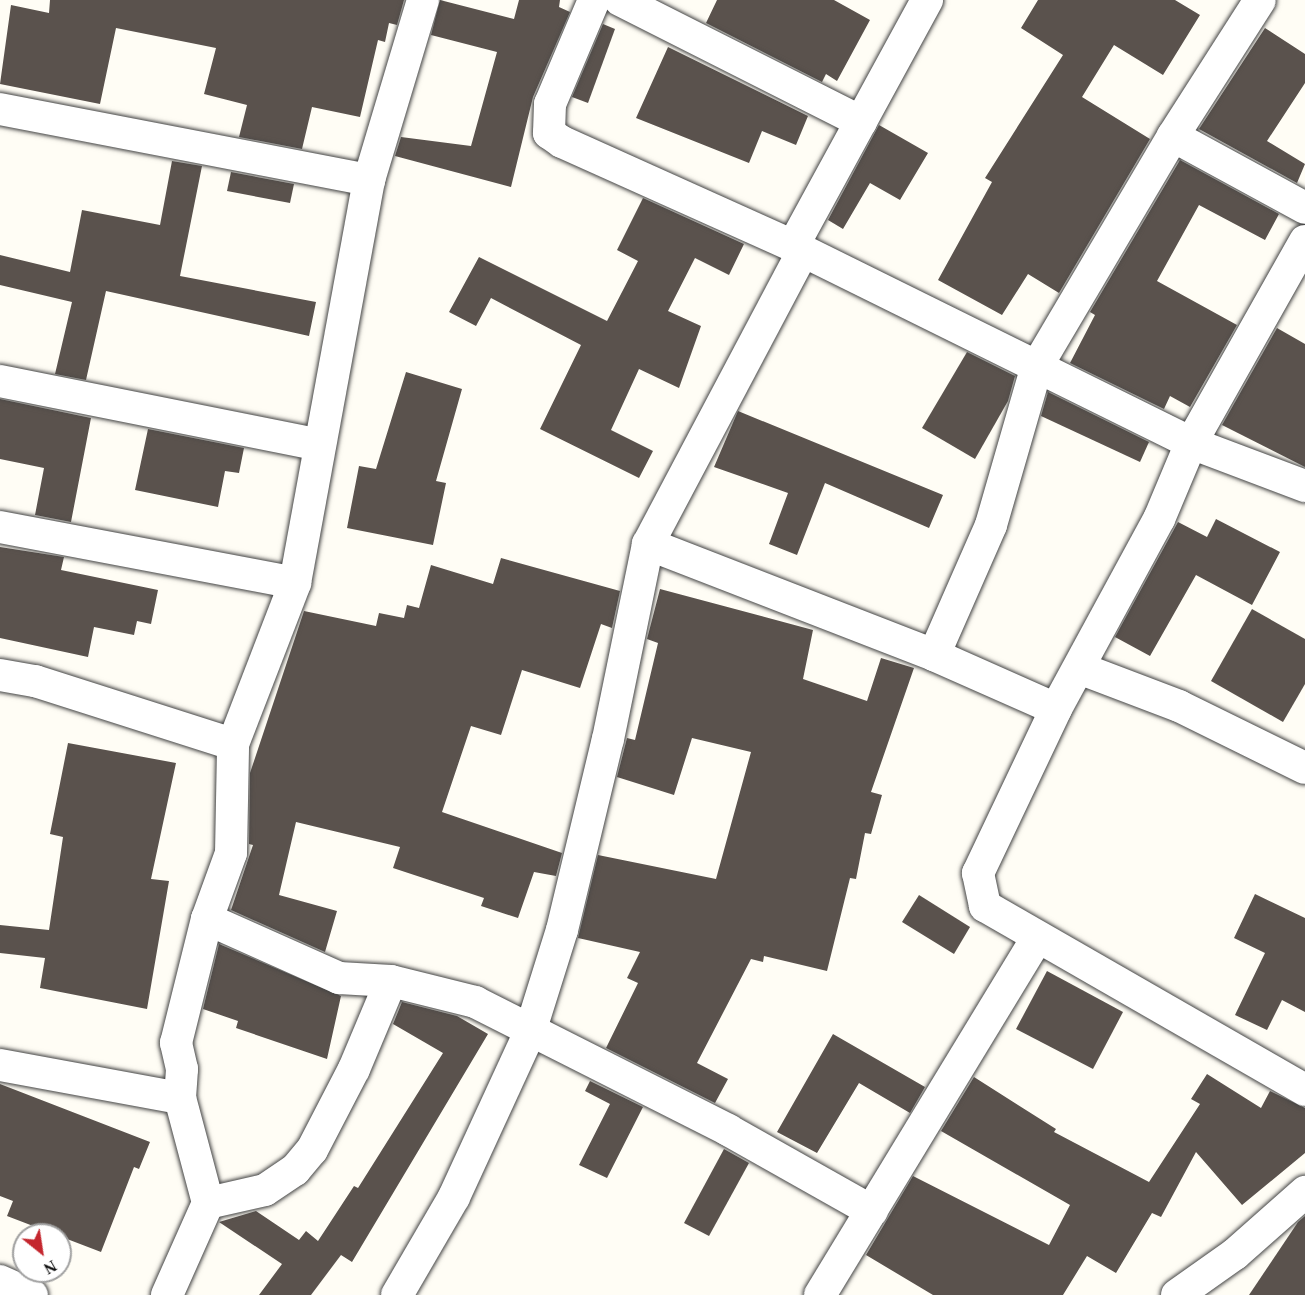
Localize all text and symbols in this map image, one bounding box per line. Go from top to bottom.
north arrow [12,1223,72,1283]
text: N [41,1257,60,1278]

